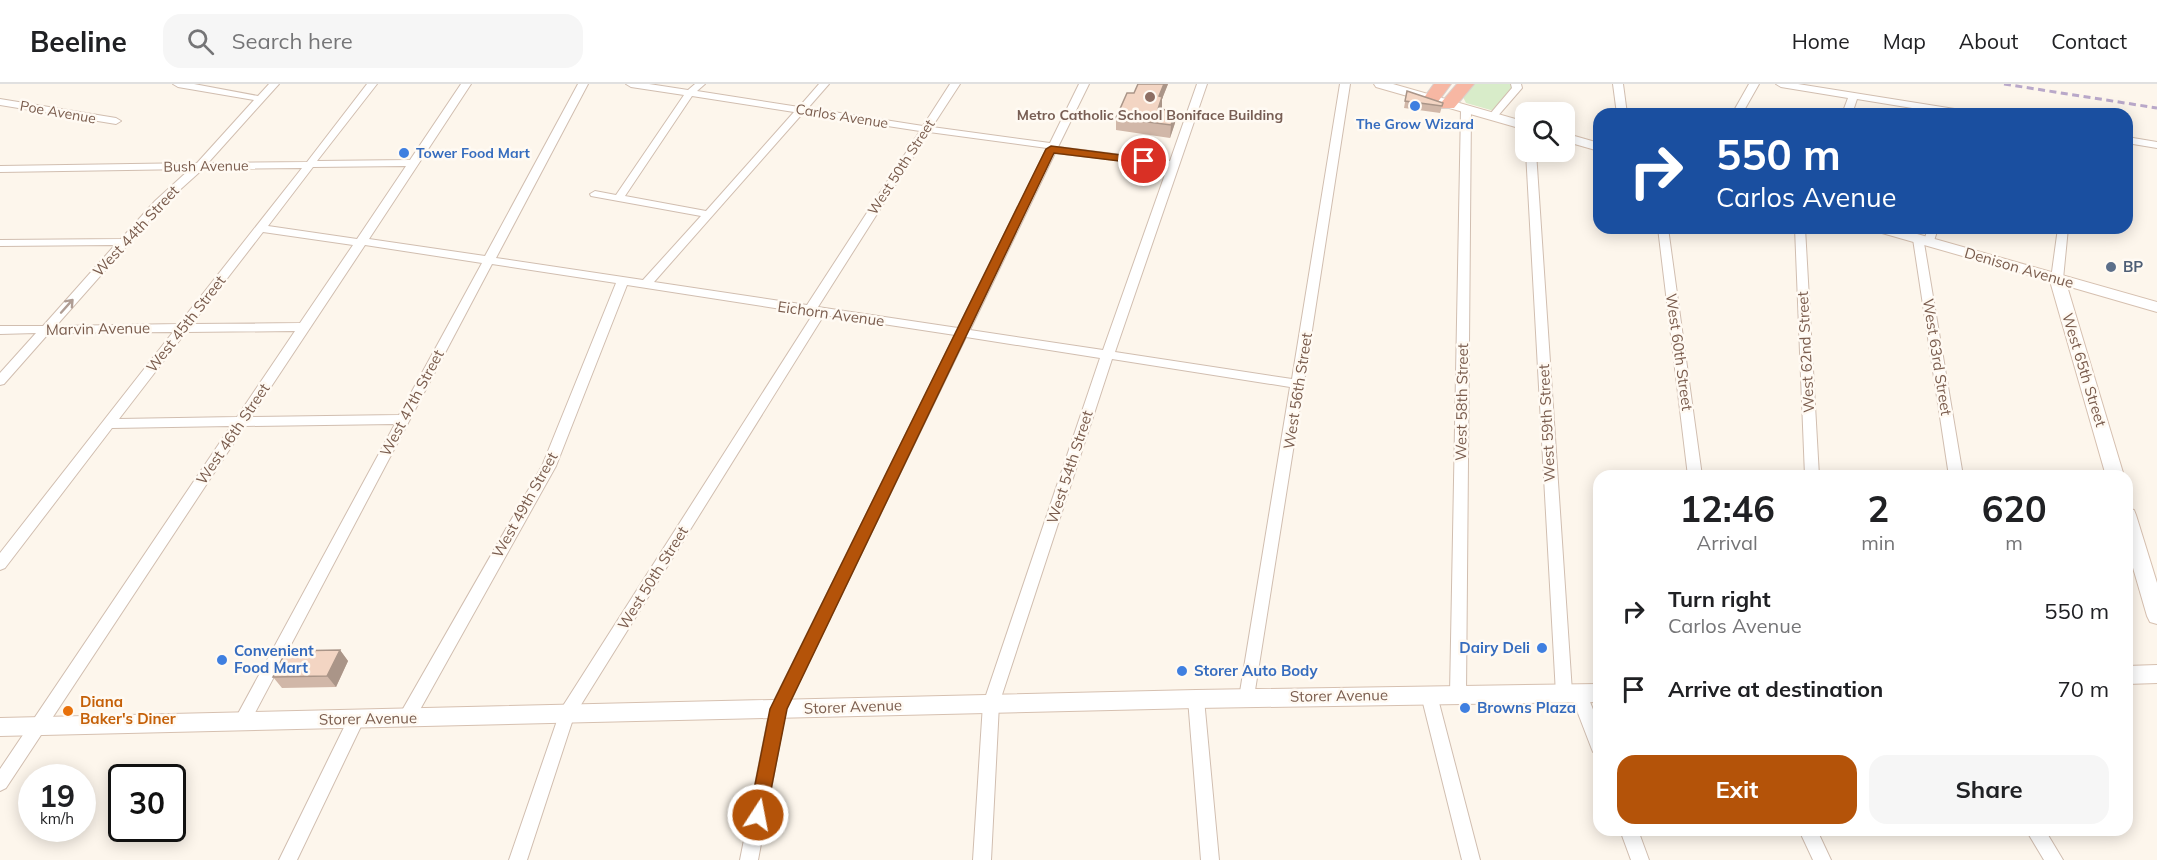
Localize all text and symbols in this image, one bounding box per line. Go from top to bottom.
search box [163,14,583,68]
text: Beeline [30,24,127,59]
icon: search [184,25,217,58]
text: Search here [232,27,353,55]
text: Home [1792,28,1850,54]
text: Map [1883,28,1926,54]
text: About [1959,28,2018,54]
text: Contact [2051,28,2127,54]
marker: Metro Catholic School Boniface Building [1143,90,1157,104]
street label: Poe Avenue [19,96,97,128]
marker: The Grow Wizard [1408,99,1422,113]
street label: Carlos Avenue [794,100,890,132]
map controls [1515,102,1575,162]
button: search [1515,102,1575,162]
place label: Metro Catholic School Boniface Building [1017,106,1283,124]
place label: The Grow Wizard [1356,115,1474,133]
street label: West 50th Street [863,116,939,218]
text: 550 m [1716,128,1841,181]
icon: right [1617,132,1695,210]
pin [1118,135,1169,186]
place label: Tower Food Mart [416,144,531,162]
icon: arrive [1127,144,1160,177]
marker: Tower Food Mart [397,146,411,160]
street label: Bush Avenue [163,156,249,176]
text: Carlos Avenue [1716,180,1896,214]
street label: West 44th Street [88,181,183,280]
street label: Denison Avenue [1962,243,2076,292]
place label: BP [2123,257,2143,276]
marker: BP [2104,260,2118,274]
street label: West 45th Street [142,271,229,376]
street label: West 62nd Street [1793,291,1818,413]
street label: West 60th Street [1662,292,1697,412]
street label: Eichorn Avenue [776,297,886,330]
street label: West 63rd Street [1919,297,1956,417]
one-way arrow [60,298,74,313]
street label: West 65th Street [2058,311,2111,429]
street label: Marvin Avenue [46,318,150,339]
street label: West 56th Street [1279,331,1316,451]
street label: West 58th Street [1451,343,1472,461]
street label: West 47th Street [375,346,448,459]
street label: West 59th Street [1534,364,1559,482]
street label: West 46th Street [192,380,273,488]
street label: West 54th Street [1042,408,1097,526]
street label: West 49th Street [488,449,561,561]
text: 12:46 [1679,486,1775,531]
text: 2 [1867,486,1889,531]
text: 620 [1982,486,2047,531]
street label: West 50th Street [613,523,692,633]
text: Arrival [1697,530,1758,555]
text: min [1861,530,1895,555]
text: m [2005,530,2023,555]
text: Turn right [1668,585,1771,613]
icon: right [1617,595,1650,628]
text: 550 m [2044,597,2109,625]
text: Carlos Avenue [1668,613,1802,638]
place label: Dairy Deli [1459,638,1530,657]
place label: Convenient Food Mart [234,641,314,677]
marker: Dairy Deli [1535,641,1549,655]
marker: Convenient Food Mart [215,653,229,667]
place label: Storer Auto Body [1194,661,1318,680]
marker: Storer Auto Body [1175,664,1189,678]
icon: arrive [1617,673,1650,706]
text: Arrive at destination [1668,675,1883,703]
text: 70 m [2058,675,2109,703]
street label: Storer Avenue [1290,685,1388,706]
place label: Diana Baker's Diner [80,692,176,728]
street label: Storer Avenue [804,695,902,718]
place label: Browns Plaza [1477,698,1576,717]
marker: Browns Plaza [1458,701,1472,715]
marker: Diana Baker's Diner [61,704,75,718]
street label: Storer Avenue [319,708,417,729]
button: Exit [1617,755,1857,824]
button: Share [1869,755,2109,824]
speed limit sign: 30 [108,764,186,842]
text: 19 [39,777,75,815]
position arrow [726,783,790,847]
text: km/h [40,809,74,828]

